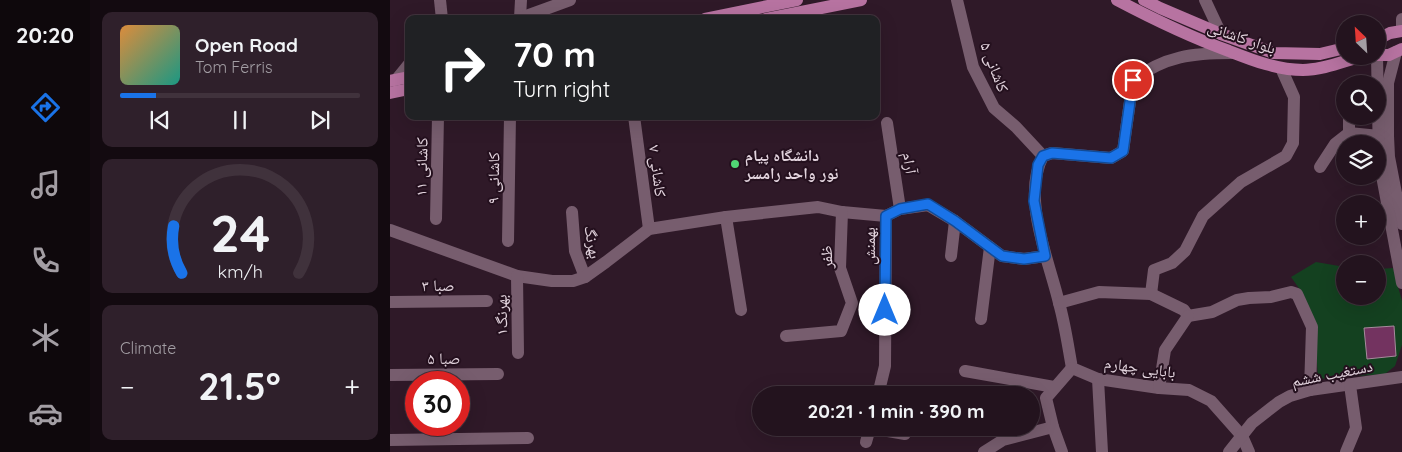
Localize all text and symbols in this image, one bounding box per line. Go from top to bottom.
north arrow [1336,15,1386,65]
map controls [1336,15,1386,305]
street label: بلوار کاشانی [1205,16,1279,59]
text: 20:20 [16,21,74,49]
text: 70 m [513,32,596,76]
text: Open Road [195,33,298,57]
icon: right [430,35,495,100]
street label: کاشانی ۵ [975,39,1014,96]
text: Tom Ferris [195,57,272,77]
pin [1112,59,1154,101]
icon: arrive [1119,66,1147,94]
text: Turn right [513,75,610,103]
button: search [1336,75,1386,125]
icon: directions [28,90,63,125]
icon: previous [146,106,174,134]
icon: pause [226,106,254,134]
icon: next [306,106,334,134]
button: layers [1336,135,1386,185]
street label: کاشانی ۱۱ [410,137,433,197]
street label: کاشانی ۷ [644,144,671,199]
place label: دانشگاه پیام نور واحد رامسر [744,145,838,183]
street label: کاشانی ۹ [483,151,504,204]
street label: آرام [897,151,922,176]
marker: دانشگاه پیام نور واحد رامسر [729,158,741,170]
icon: music [28,167,63,202]
button: + [1336,195,1386,245]
text: 24 [210,200,270,265]
street label: بهرنگ [580,224,606,260]
street label: بهمنش [859,227,880,265]
icon: phone [28,243,63,278]
street label: ظفر [816,245,836,270]
button: − [1336,255,1386,305]
text: km/h [217,260,263,282]
street label: صبا ۳ [421,275,455,295]
position arrow [858,283,910,335]
street label: ۱بهرنگ [491,294,511,336]
icon: climate [28,320,63,355]
text: Climate [120,338,176,358]
street label: صبا ۵ [428,348,460,368]
street label: بابایی چهارم [1103,352,1177,383]
street label: دستغیب ششم [1290,355,1375,392]
text: 21.5° [198,362,281,410]
text: − [120,369,135,404]
text: + [344,369,360,404]
speed limit sign: 30 [405,371,470,436]
icon: car [28,396,63,431]
text: 20:21 · 1 min · 390 m [807,399,985,423]

